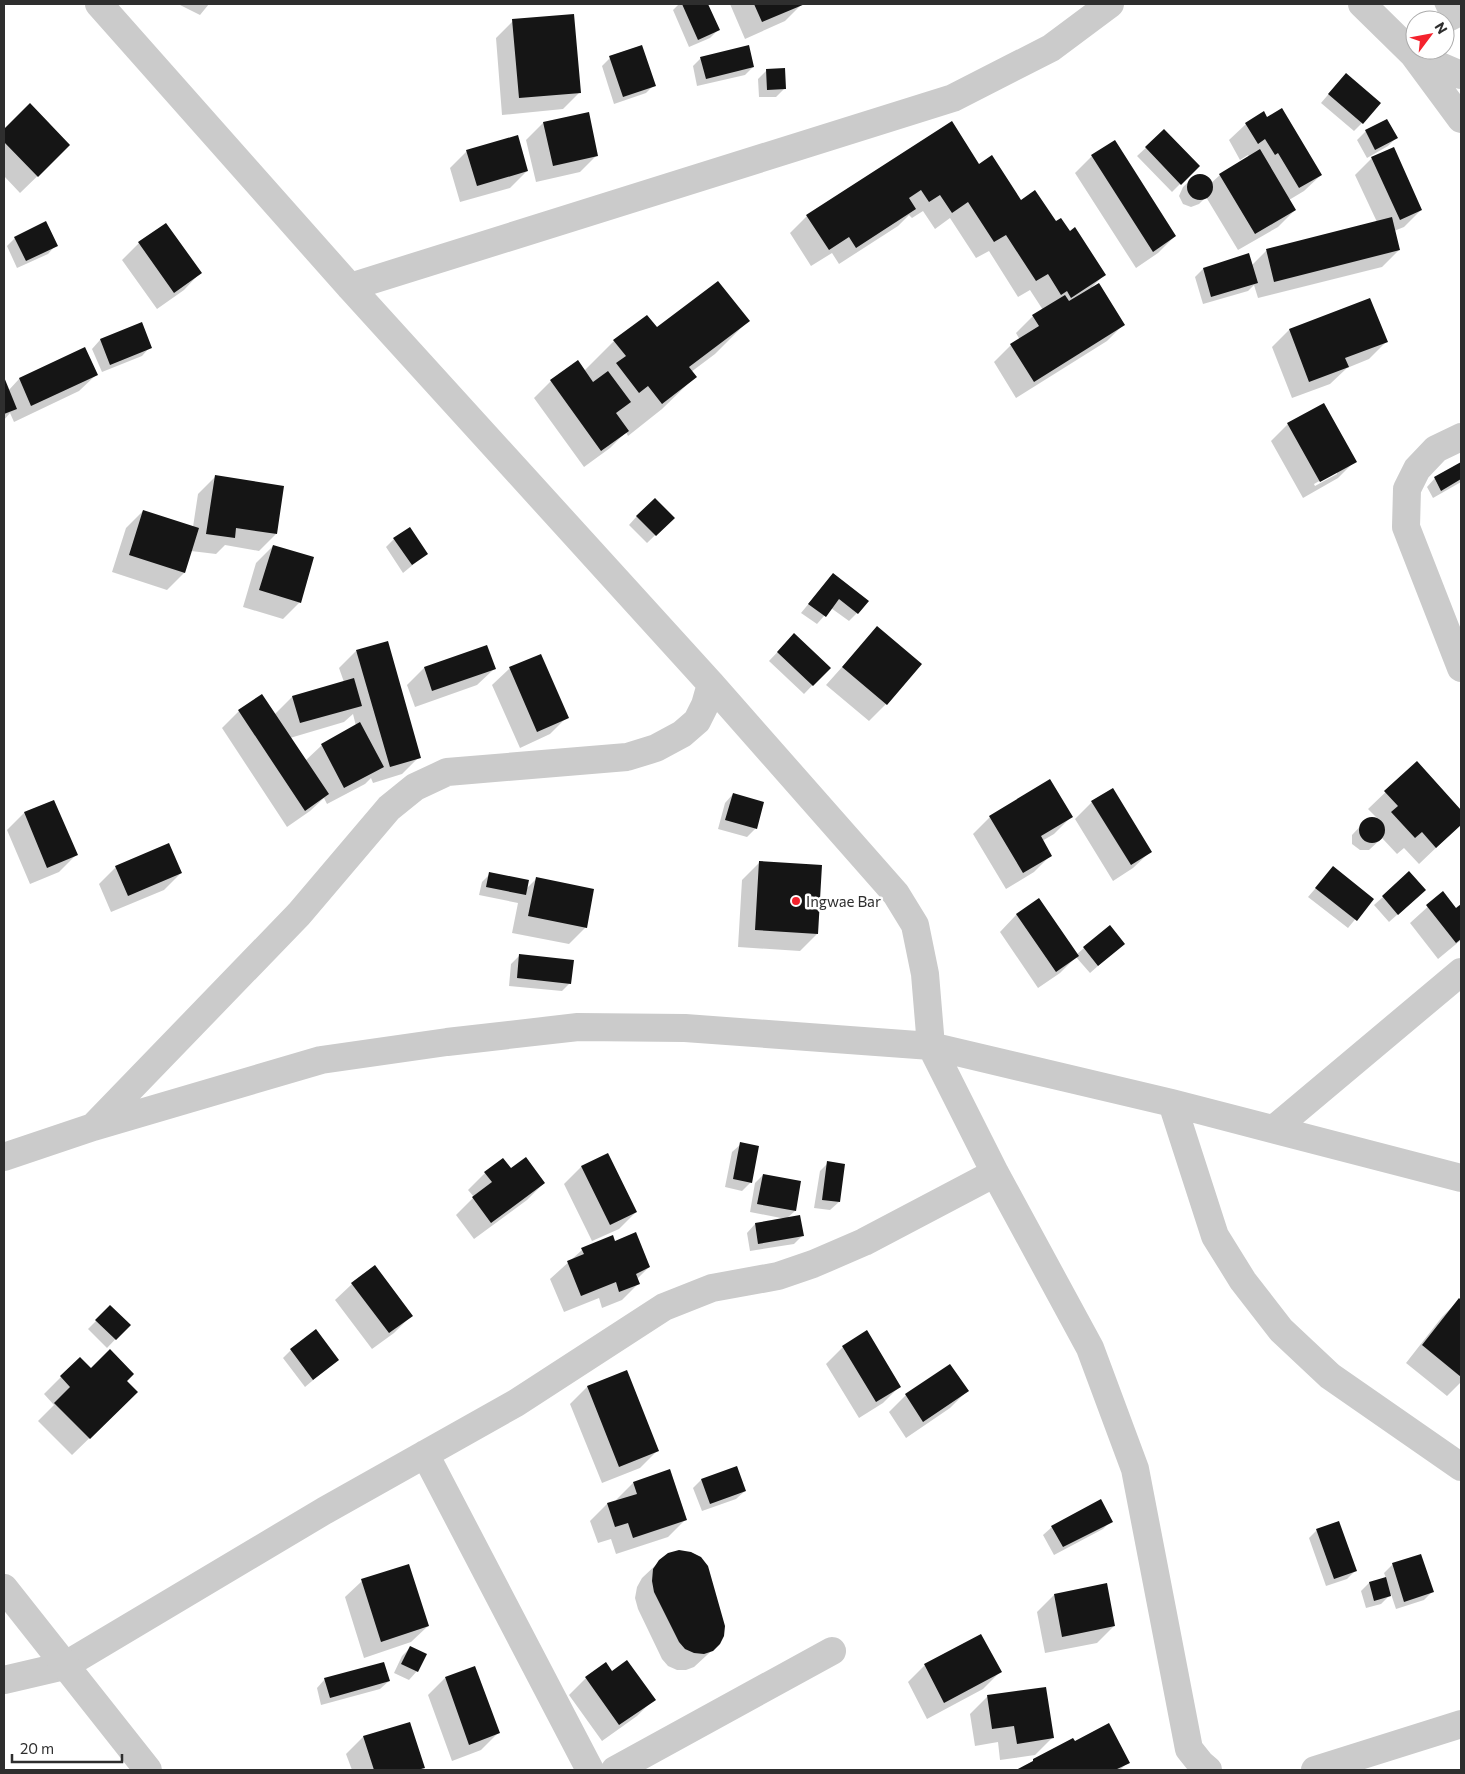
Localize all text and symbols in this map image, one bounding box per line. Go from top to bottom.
north arrow [1405,10,1455,60]
text: N [1431,19,1451,37]
place label: Ingwae Bar [806,892,881,910]
marker: Ingwae Bar [790,895,802,907]
scale bar [12,1732,122,1764]
text: 20 m [20,1739,54,1757]

